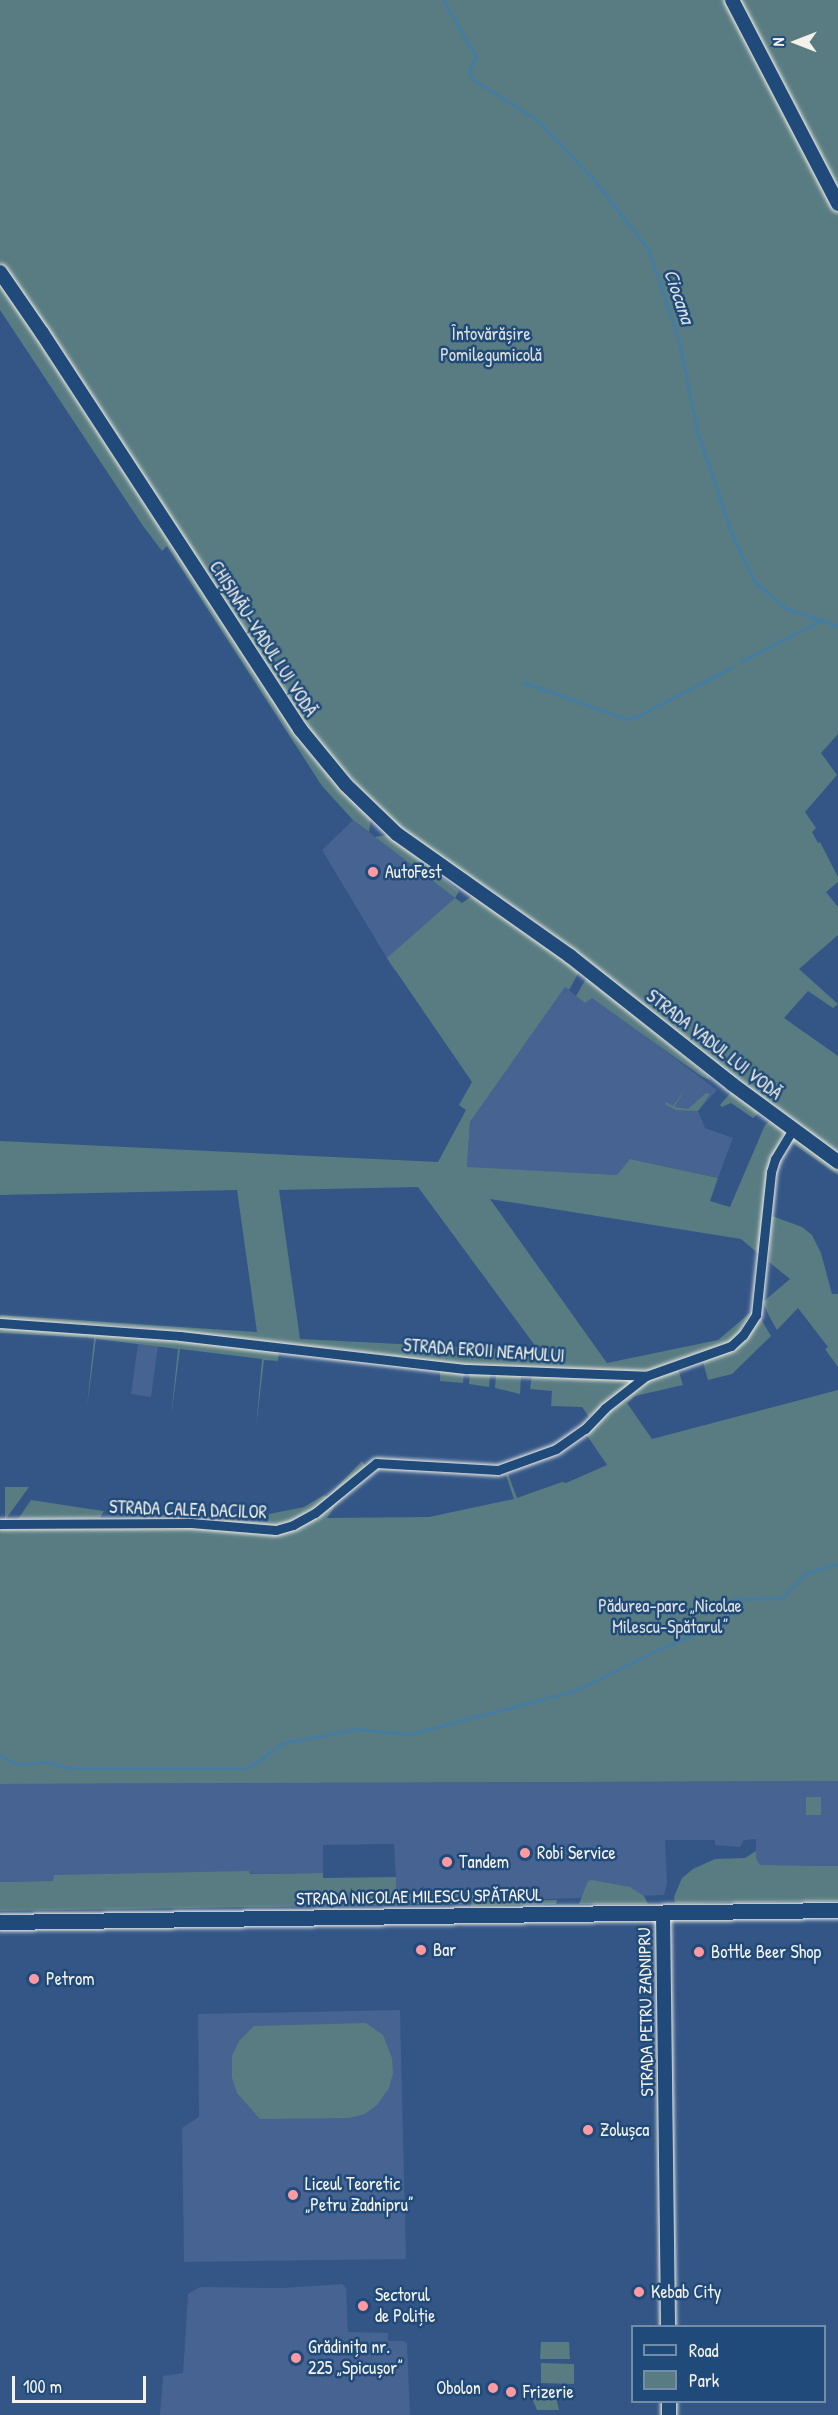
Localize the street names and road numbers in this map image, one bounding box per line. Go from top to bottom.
street label: CHIȘINĂU-VADUL LUI VODĂ [205,557,321,721]
street label: STRADA VADUL LUI VODĂ [642,985,786,1105]
street label: STRADA EROII NEAMULUI [403,1335,565,1367]
street label: STRADA CALEA DACILOR [109,1496,267,1524]
street label: STRADA NICOLAE MILESCU SPĂTARUL [296,1884,542,1910]
street label: STRADA PETRU ZADNIPRU [634,1927,658,2097]

